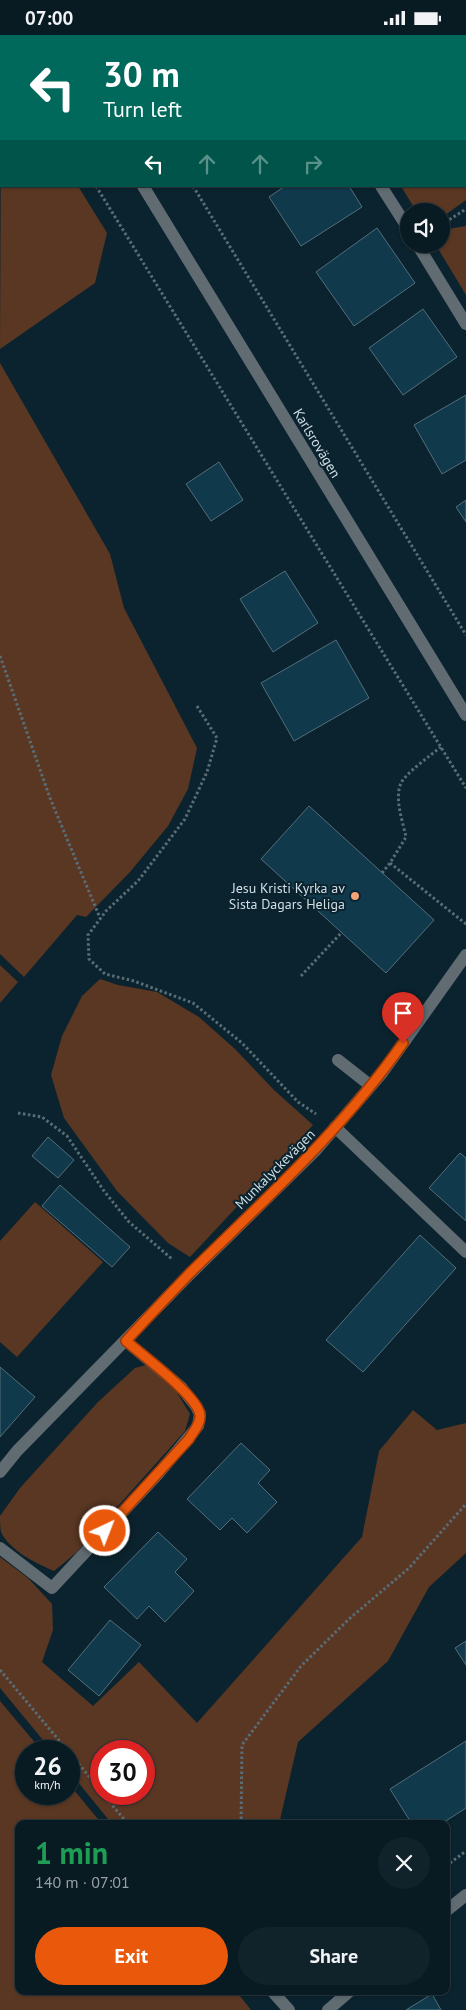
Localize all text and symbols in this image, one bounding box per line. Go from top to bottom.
text: 07:00 [25,6,73,30]
text: 30 m [103,51,180,97]
icon: left [20,55,85,120]
text: Turn left [103,95,182,123]
icon: left [140,150,168,178]
icon: ahead [193,150,221,178]
icon: ahead [246,150,274,178]
icon: right [299,150,327,178]
map controls [400,203,450,253]
button: sound [400,203,450,253]
street label: Karlsrovägen [289,405,345,481]
place label: Jesu Kristi Kyrka av Sista Dagars Heliga [229,879,345,913]
marker: Jesu Kristi Kyrka av Sista Dagars Heliga [349,890,361,902]
pin [382,992,424,1043]
icon: arrive [389,999,417,1027]
street label: Munkalyckevägen [231,1125,319,1213]
position arrow [78,1504,130,1556]
speed limit sign: 30 [90,1740,155,1805]
text: 26 [33,1750,62,1782]
text: km/h [34,1777,61,1792]
text: 1 min [35,1833,108,1872]
button: close [378,1837,430,1889]
text: 140 m · 07:01 [35,1872,130,1892]
button: Exit [35,1927,228,1985]
button: Share [238,1927,430,1985]

